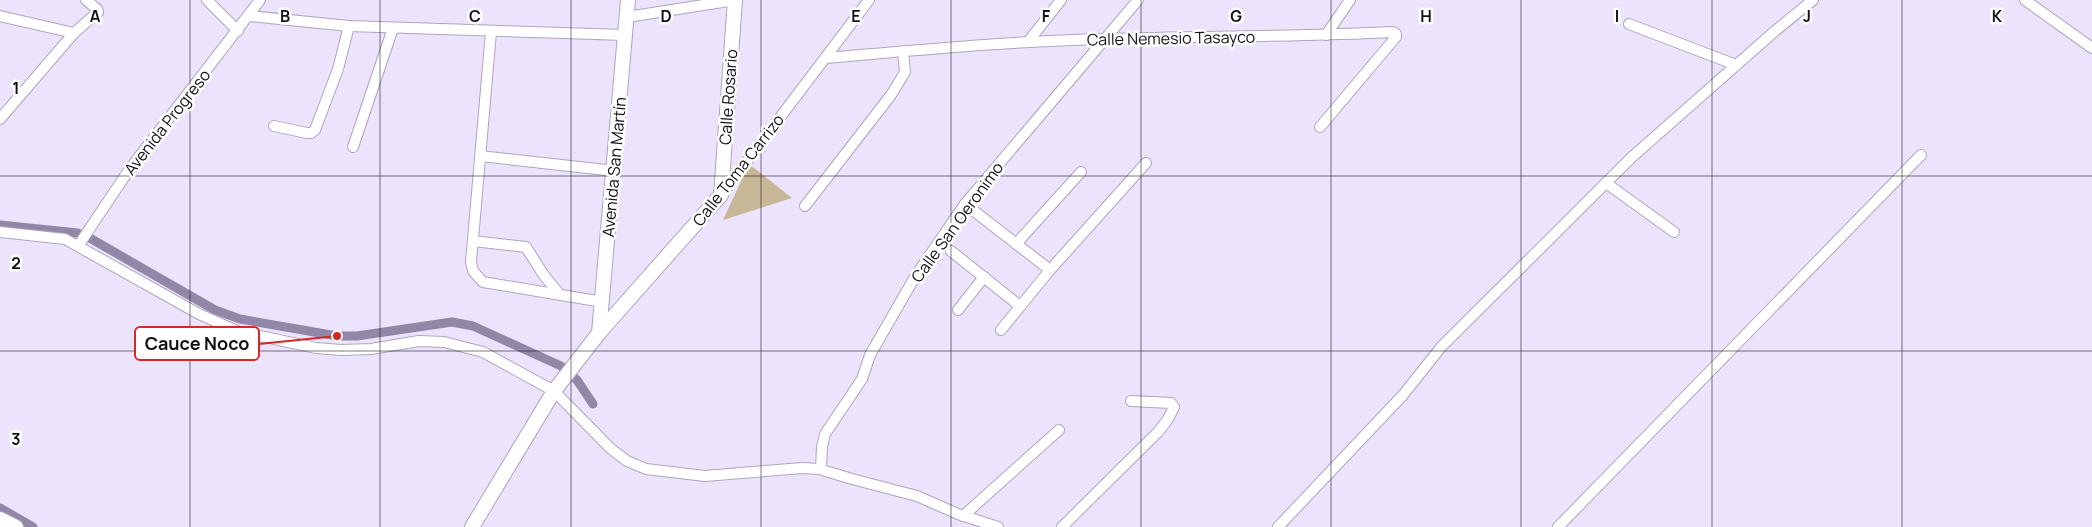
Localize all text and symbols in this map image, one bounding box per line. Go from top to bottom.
text: A [90,5,101,27]
text: B [280,5,290,27]
text: C [469,5,481,27]
text: D [660,5,672,27]
text: E [851,5,861,27]
text: F [1042,5,1051,27]
text: G [1230,5,1242,27]
text: H [1420,5,1432,27]
text: I [1615,5,1619,27]
text: J [1803,5,1811,27]
text: K [1992,5,2003,27]
street label: Calle Nemesio Tasayco [1087,26,1255,50]
street label: Calle Rosario [714,48,742,146]
street label: Avenida Progreso [119,65,215,179]
text: 1 [12,77,20,99]
street label: Avenida San Martín [597,96,631,238]
street label: Calle Toma Carrizo [687,109,789,231]
street label: Calle San Oeronimo [906,157,1008,287]
text: 2 [11,252,21,274]
callout: Cauce Noco [135,327,259,360]
text: Cauce Noco [145,331,249,355]
text: 3 [11,428,21,450]

